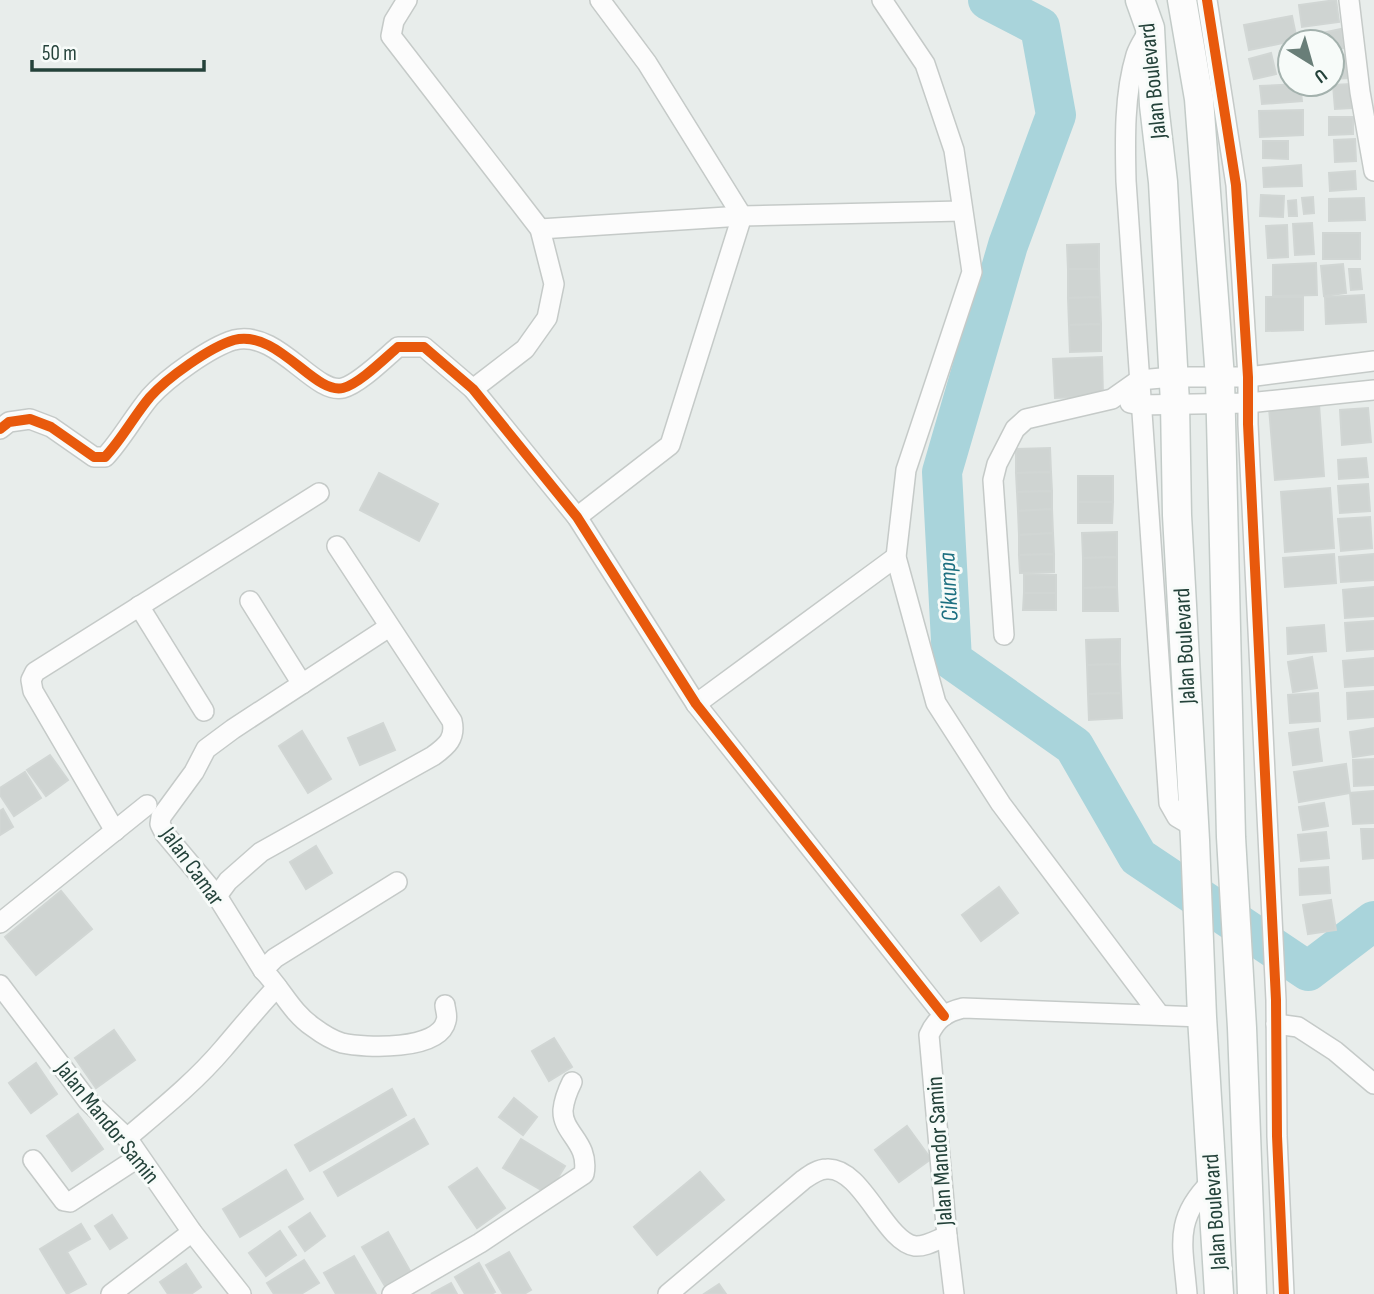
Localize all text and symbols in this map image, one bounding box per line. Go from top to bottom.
street label: Jalan Boulevard [1133,22,1173,141]
scale bar [32,28,203,72]
north arrow [1276,28,1346,98]
text: 50 m [42,41,77,66]
text: U [1309,63,1331,88]
water label: Cikumpa [932,551,965,622]
street label: Jalan Boulevard [1168,587,1202,706]
street label: Jalan Camar [154,821,230,912]
street label: Jalan Mandor Samin [49,1055,165,1190]
street label: Jalan Mandor Samin [921,1075,959,1227]
street label: Jalan Boulevard [1197,1153,1233,1272]

